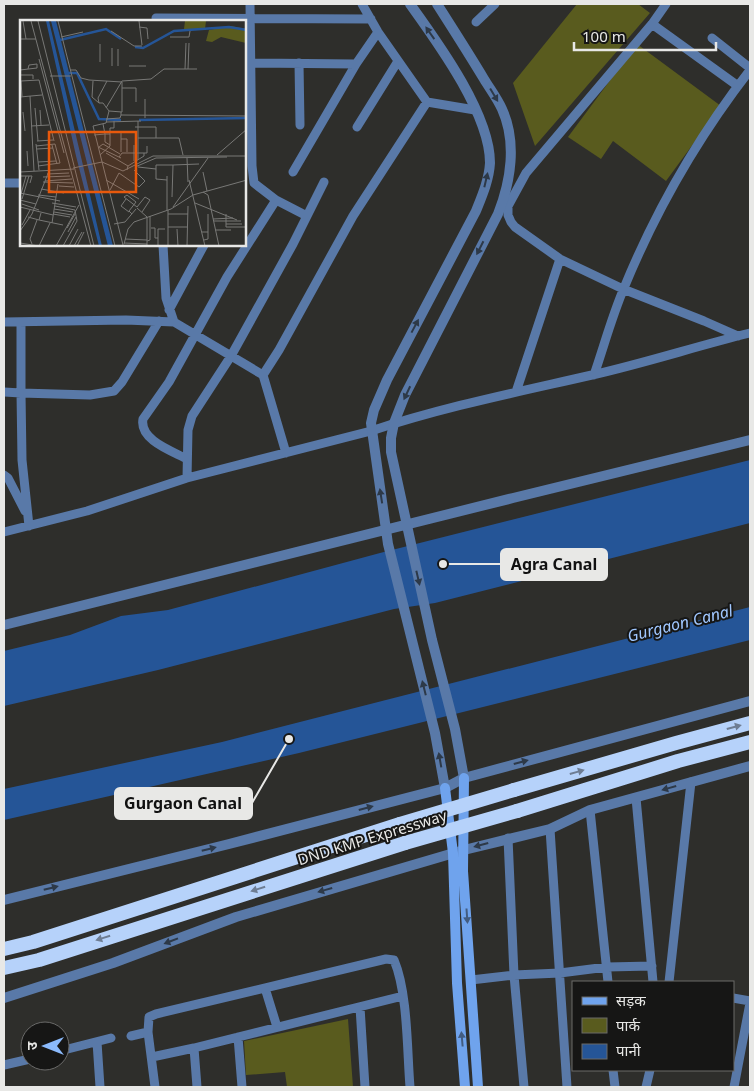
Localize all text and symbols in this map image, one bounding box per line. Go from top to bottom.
inset map [20,20,246,246]
scale bar [574,20,716,52]
one-way arrow [425,26,435,39]
text: 100 m [582,26,626,46]
one-way arrow [489,88,498,101]
one-way arrow [482,173,490,188]
one-way arrow [476,241,484,255]
one-way arrow [411,319,420,333]
one-way arrow [403,386,411,400]
one-way arrow [376,487,384,503]
callout: Agra Canal [501,549,607,580]
text: Agra Canal [511,553,597,575]
one-way arrow [414,570,422,585]
water label: Gurgaon Canal [625,599,736,647]
one-way arrow [420,680,428,695]
one-way arrow [726,723,741,731]
one-way arrow [436,752,444,768]
one-way arrow [514,758,529,766]
one-way arrow [570,767,585,775]
one-way arrow [662,784,677,792]
callout: Gurgaon Canal [115,788,252,819]
text: Gurgaon Canal [124,792,242,814]
one-way arrow [359,804,374,812]
street label: DND KMP Expressway [295,805,449,869]
one-way arrow [474,842,489,850]
one-way arrow [201,845,216,853]
one-way arrow [44,884,59,892]
one-way arrow [251,886,266,894]
one-way arrow [318,887,333,895]
one-way arrow [463,909,471,925]
one-way arrow [96,935,111,943]
one-way arrow [163,937,178,945]
legend [572,981,734,1071]
text: सड़क [616,990,646,1010]
text: पार्क [616,1015,640,1035]
north arrow [20,1021,70,1071]
one-way arrow [457,1030,465,1046]
text: पानी [616,1040,642,1060]
text: उ [22,1041,41,1050]

